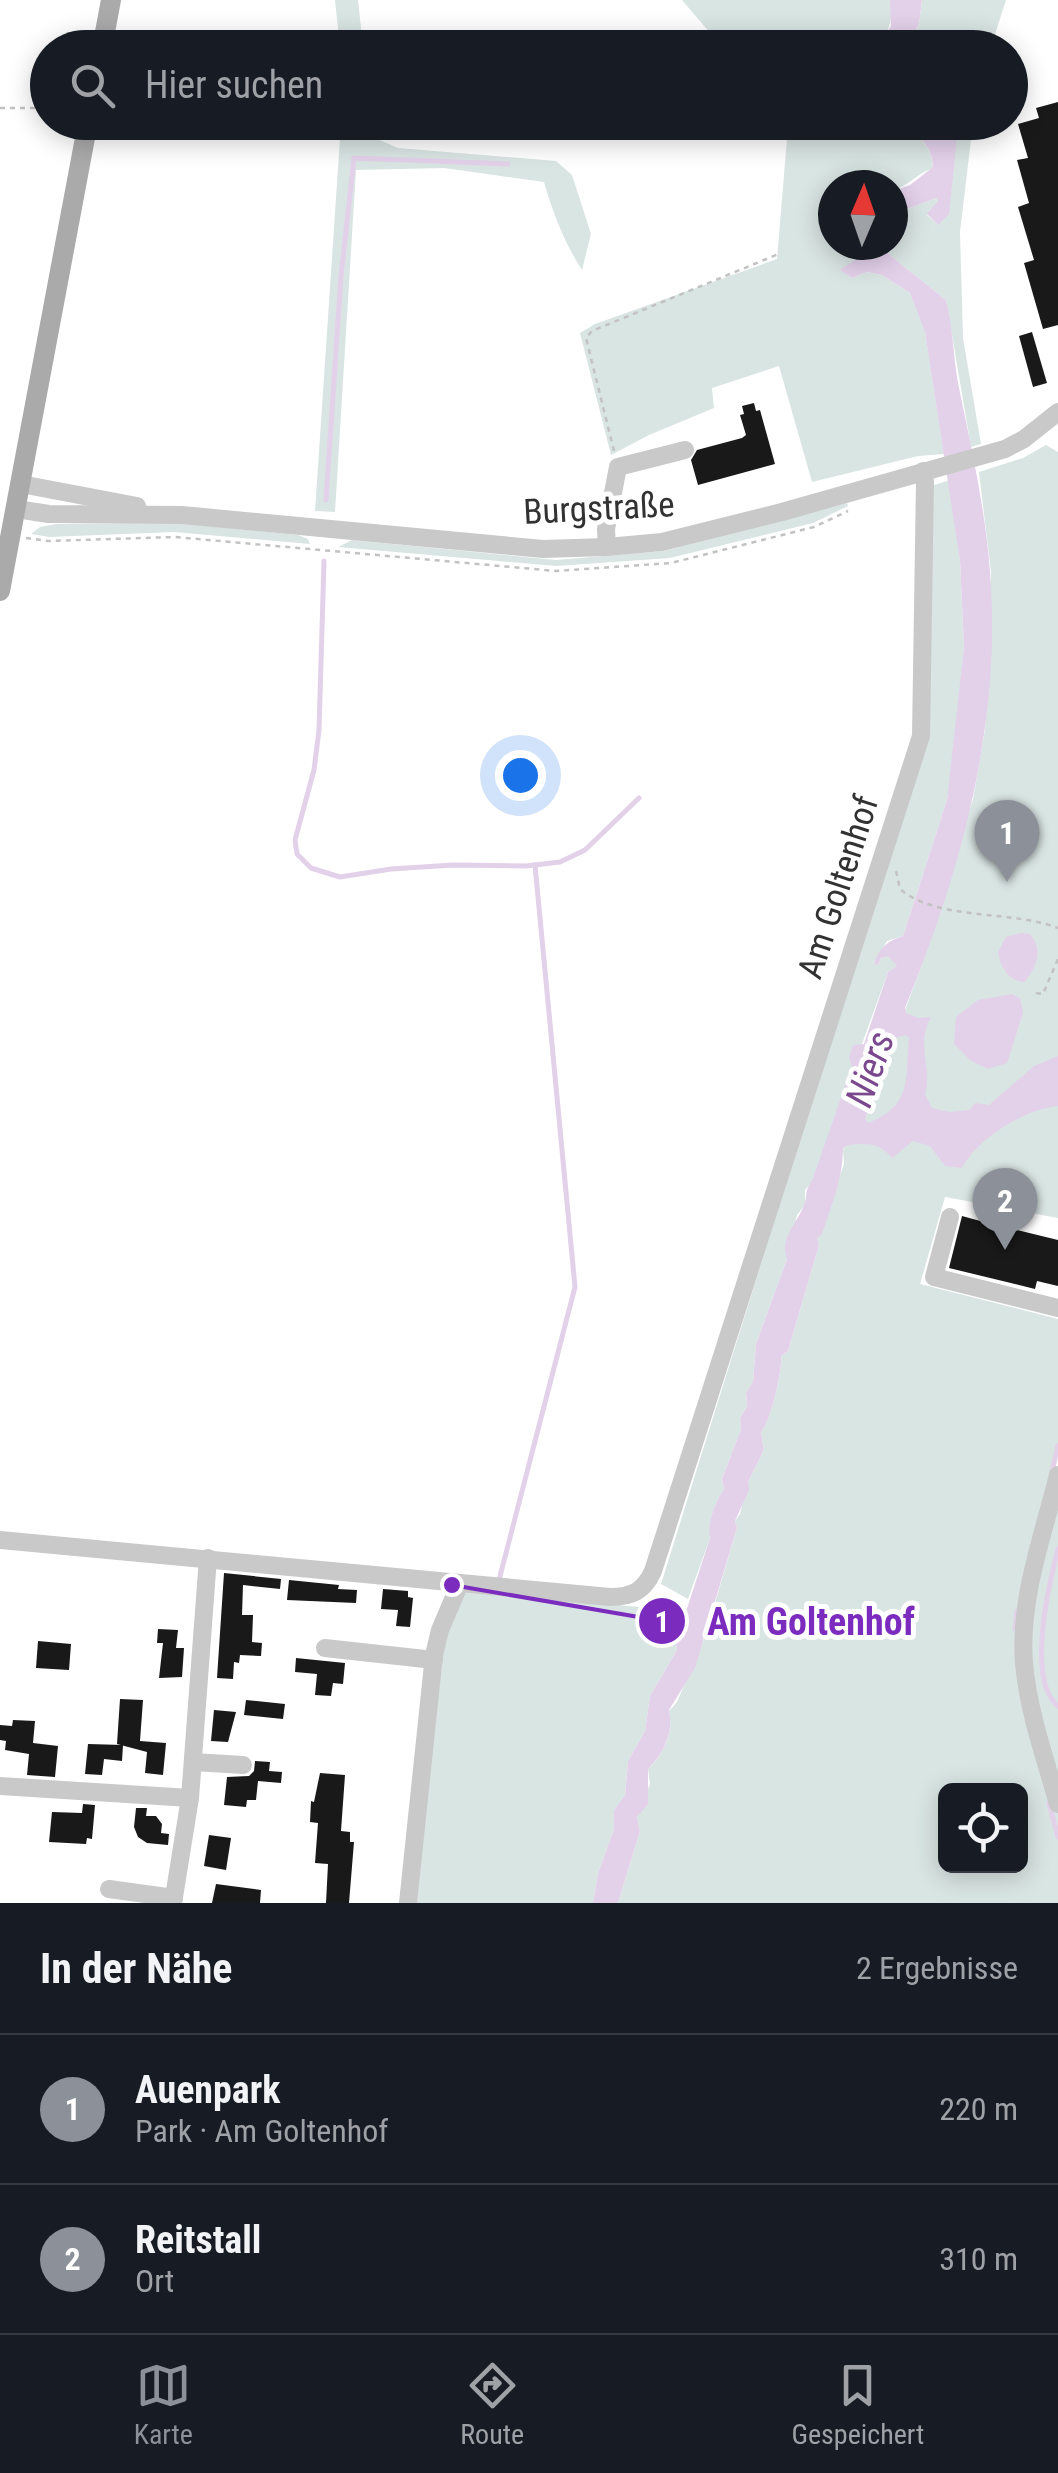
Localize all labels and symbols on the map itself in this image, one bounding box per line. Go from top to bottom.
north arrow [818,170,908,260]
street label: Burgstraße [522,484,676,533]
your location [495,750,546,801]
street label: Am Goltenhof [790,790,887,984]
pin: 1 [974,800,1040,882]
water label: Niers [837,1026,903,1112]
pin: 2 [972,1168,1038,1250]
callout: Am Goltenhof [637,1587,935,1655]
text: Am Goltenhof [707,1600,916,1644]
text: 1 [654,1604,670,1639]

